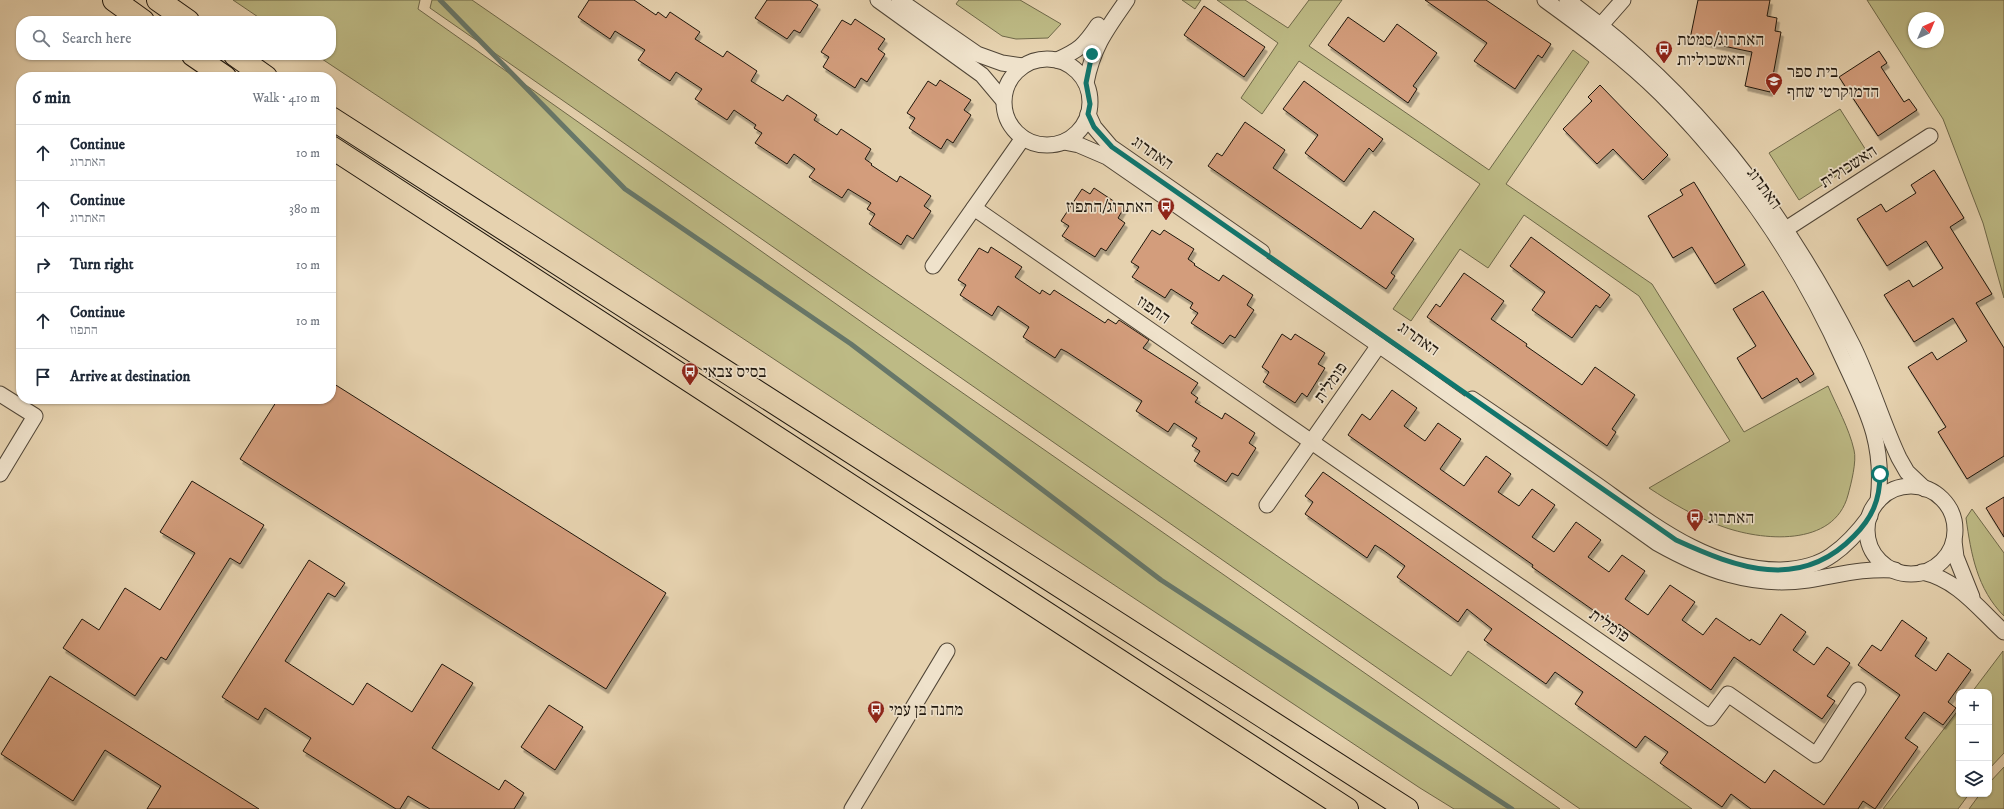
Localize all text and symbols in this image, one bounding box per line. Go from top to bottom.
north arrow [1908,12,1944,48]
search box [16,16,336,60]
icon: search [30,27,52,49]
text: Search here [62,29,131,48]
place label: האתרוג/סמטת האשכוליות [1677,29,1764,71]
bus stop icon: האתרוג/סמטת האשכוליות [1654,39,1674,64]
route end [1083,45,1101,63]
place label: בית ספר הדמוקרטי שחף [1787,61,1879,103]
school or university icon: בית ספר הדמוקרטי שחף [1764,71,1784,96]
text: 6 min [32,87,71,109]
text: Walk · 410 m [253,90,320,106]
street label: האתרוג [1127,131,1178,175]
text: Continue [70,135,125,154]
street label: האשכולית [1816,140,1881,193]
icon: ahead [32,142,54,164]
text: 10 m [296,145,320,161]
text: האתרוג [70,154,105,170]
street label: האתרוג [1742,163,1787,214]
text: Continue [70,191,125,210]
place label: האתרוג/התפוז [1066,196,1153,218]
bus stop icon: האתרוג/התפוז [1156,196,1176,221]
icon: ahead [32,198,54,220]
text: 380 m [289,201,320,217]
text: האתרוג [70,210,105,226]
icon: right [32,254,54,276]
text: Turn right [70,255,133,274]
text: 10 m [296,257,320,273]
street label: התפוז [1132,290,1175,329]
text: Continue [70,303,125,322]
icon: ahead [32,310,54,332]
text: 10 m [296,313,320,329]
street label: האתרוג [1393,317,1444,361]
text: התפוז [70,322,98,338]
street label: פומלית [1309,358,1353,407]
bus stop icon: בסיס צבאי [680,361,700,386]
place label: בסיס צבאי [703,361,767,383]
icon: arrive [32,366,54,388]
text: Arrive at destination [70,367,190,386]
route start [1871,465,1889,483]
bus stop icon: האתרוג [1685,507,1705,532]
place label: האתרוג [1708,507,1754,529]
street label: פומלית [1585,604,1634,648]
map controls [1956,689,1992,797]
button: + [1956,689,1992,725]
bus stop icon: מחנה בן עמי [866,699,886,724]
place label: מחנה בן עמי [889,699,963,721]
button: − [1956,725,1992,761]
button: layers [1956,761,1992,797]

